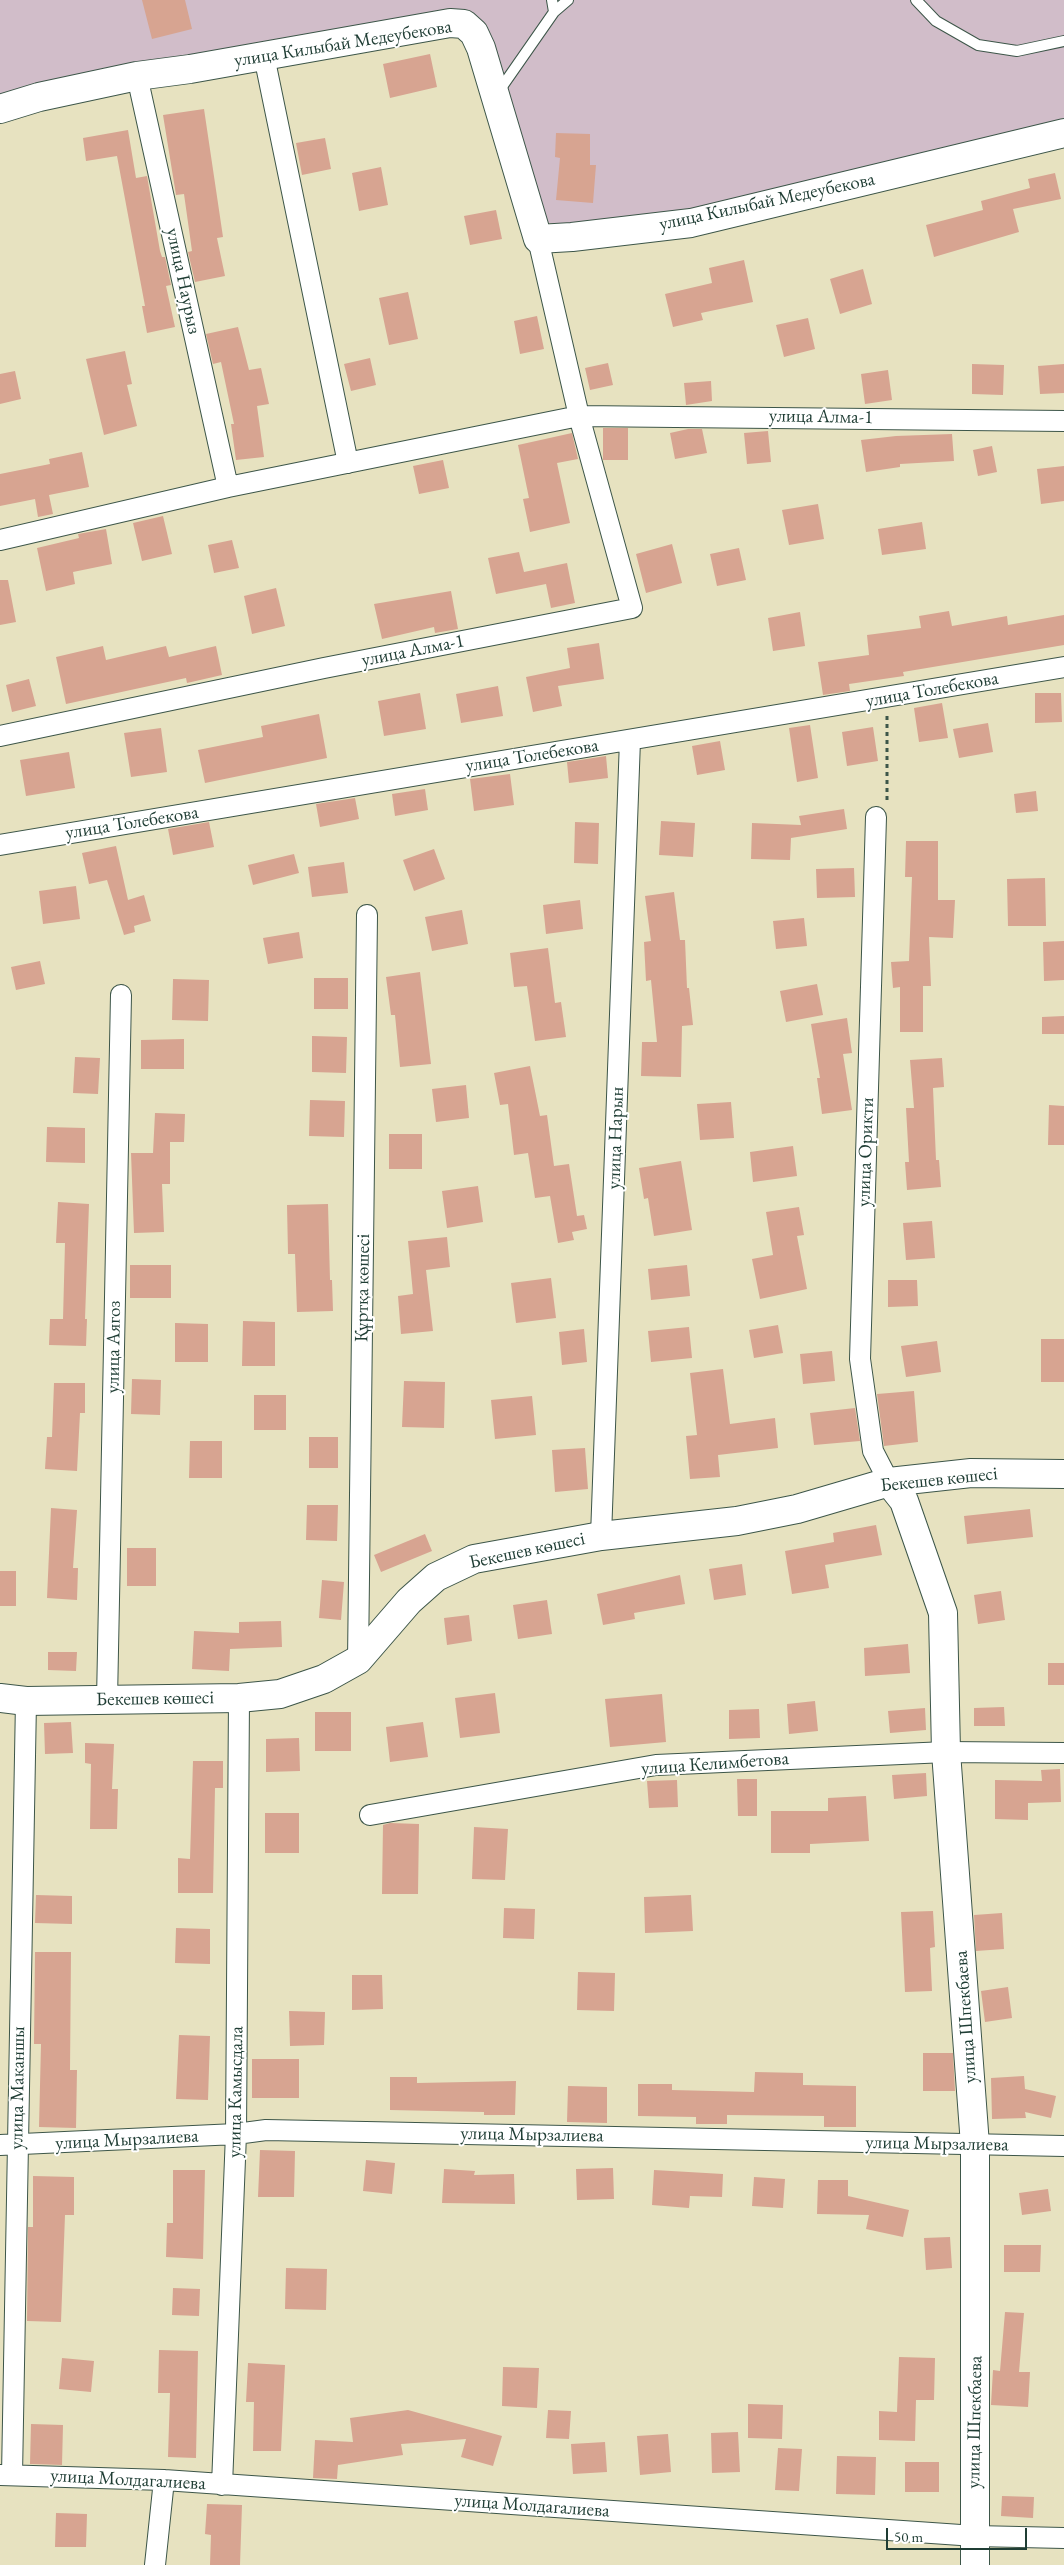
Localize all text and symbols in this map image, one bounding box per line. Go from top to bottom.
street label: улица Килыбай Медеубекова [232,16,454,72]
street label: улица Килыбай Медеубекова [657,168,877,236]
street label: улица Наурыз [161,226,205,336]
street label: улица Алма-1 [769,405,873,429]
street label: улица Алма-1 [360,630,466,672]
street label: улица Толебекова [864,667,1000,713]
street label: улица Толебекова [464,734,600,778]
street label: улица Толебекова [64,801,200,845]
street label: улица Нарын [603,1086,629,1190]
street label: улица Орикти [853,1097,879,1207]
street label: Құртқа көшесі [351,1234,375,1342]
street label: улица Аягоз [102,1300,126,1394]
street label: Бекешев көшесі [879,1462,999,1498]
street label: Бекешев көшесі [467,1528,587,1574]
street label: Бекешев көшесі [96,1687,214,1711]
street label: улица Келимбетова [640,1747,790,1781]
street label: улица Шпекбаева [950,1950,982,2084]
street label: улица Маканшы [6,2026,30,2150]
street label: улица Камысдала [223,2026,249,2158]
street label: улица Мырзалиева [460,2122,604,2148]
street label: улица Мырзалиева [55,2125,199,2155]
street label: улица Мырзалиева [865,2131,1009,2157]
street label: улица Шпекбаева [962,2355,988,2489]
street label: улица Молдагалиева [50,2465,206,2495]
street label: улица Молдагалиева [454,2489,610,2523]
scale bar [889,2518,1030,2550]
text: 50 m [894,2527,923,2546]

